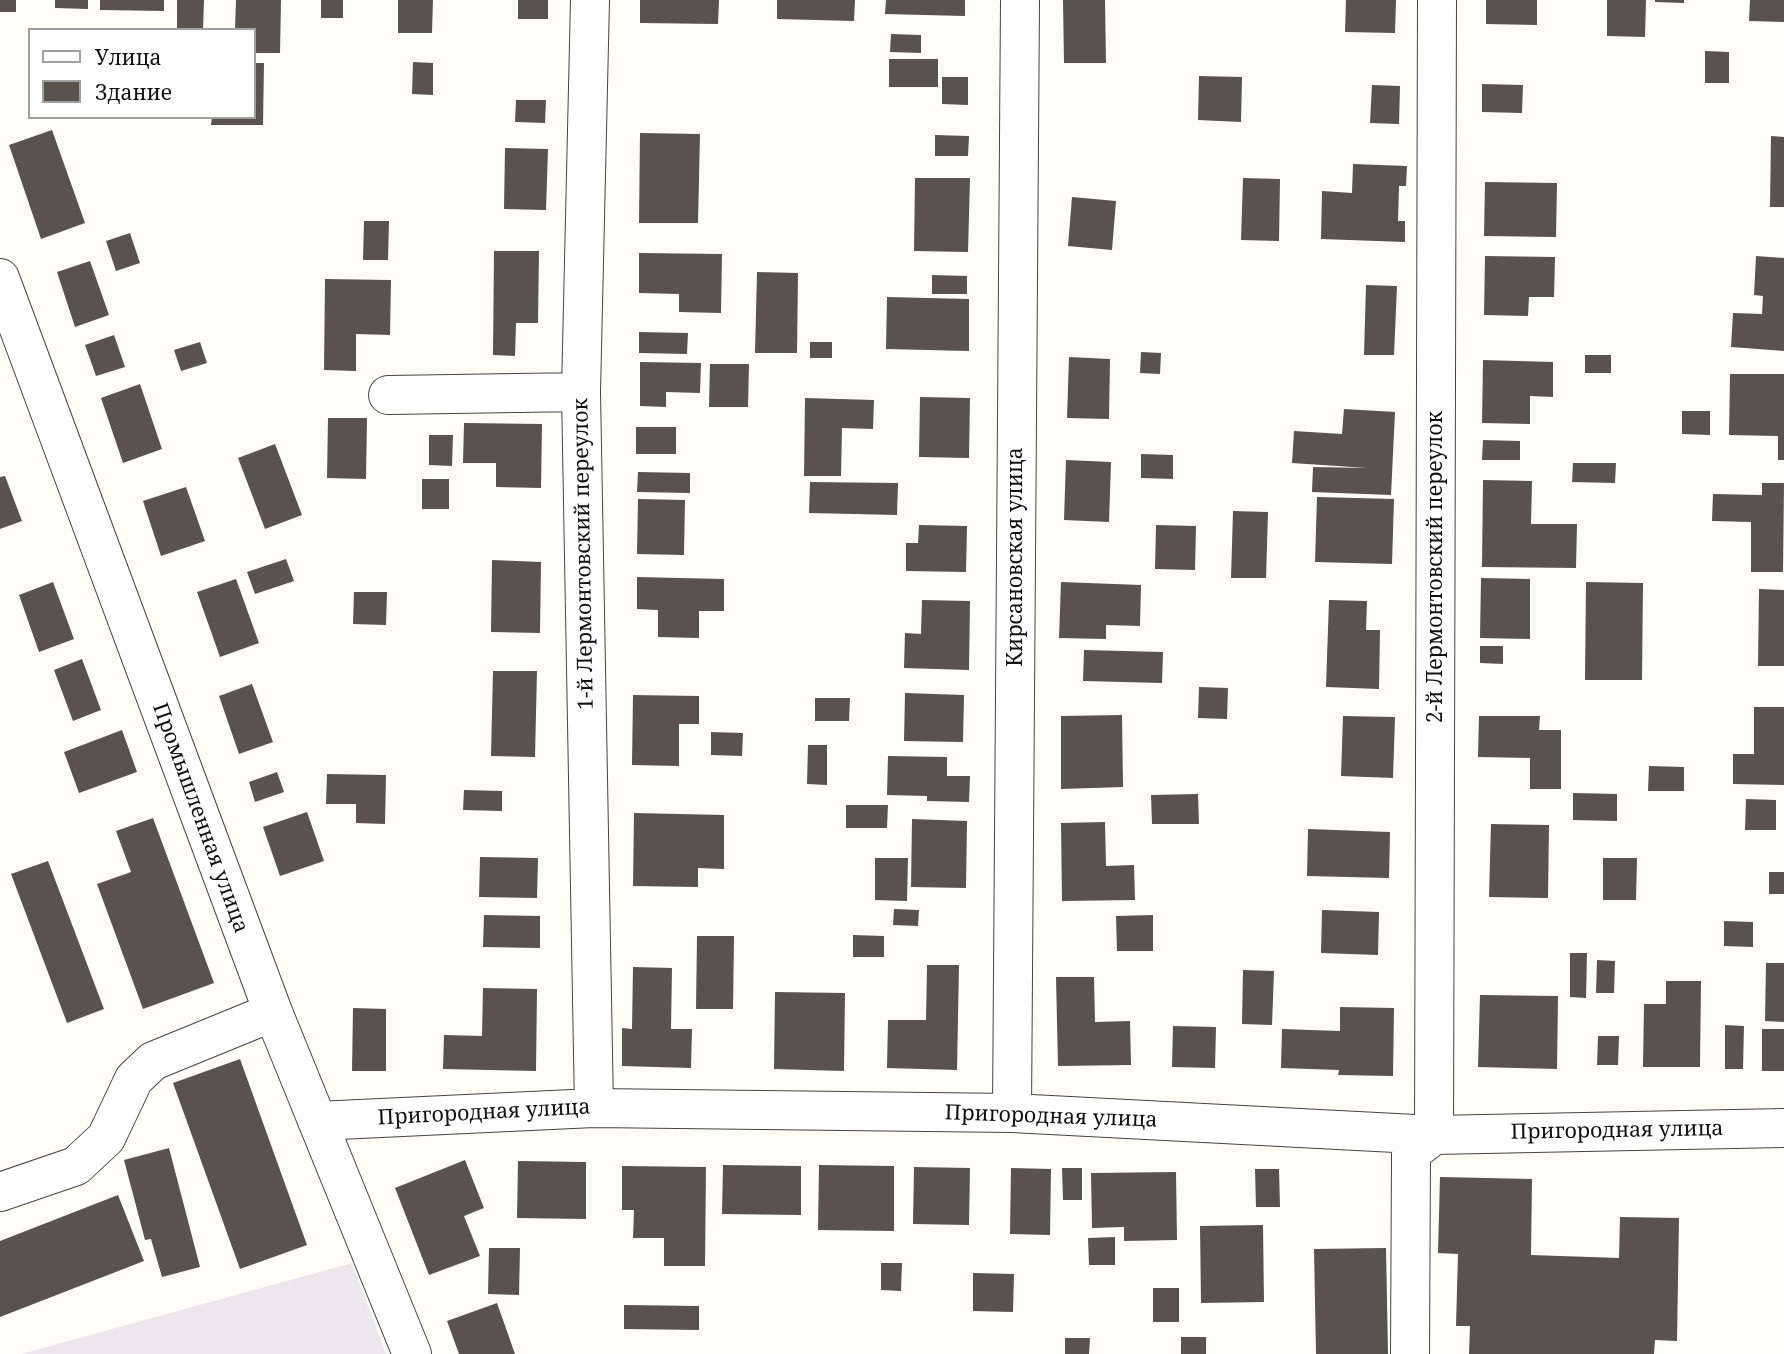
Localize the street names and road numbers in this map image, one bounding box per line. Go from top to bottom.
street label: 1-й Лермонтовский переулок [569,398,599,710]
street label: 2-й Лермонтовский переулок [1423,411,1449,723]
street label: Кирсановская улица [1003,447,1029,667]
street label: Промышленная улица [147,700,253,936]
street label: Пригородная улица [377,1095,591,1131]
street label: Пригородная улица [944,1101,1158,1133]
street label: Пригородная улица [1510,1117,1724,1145]

